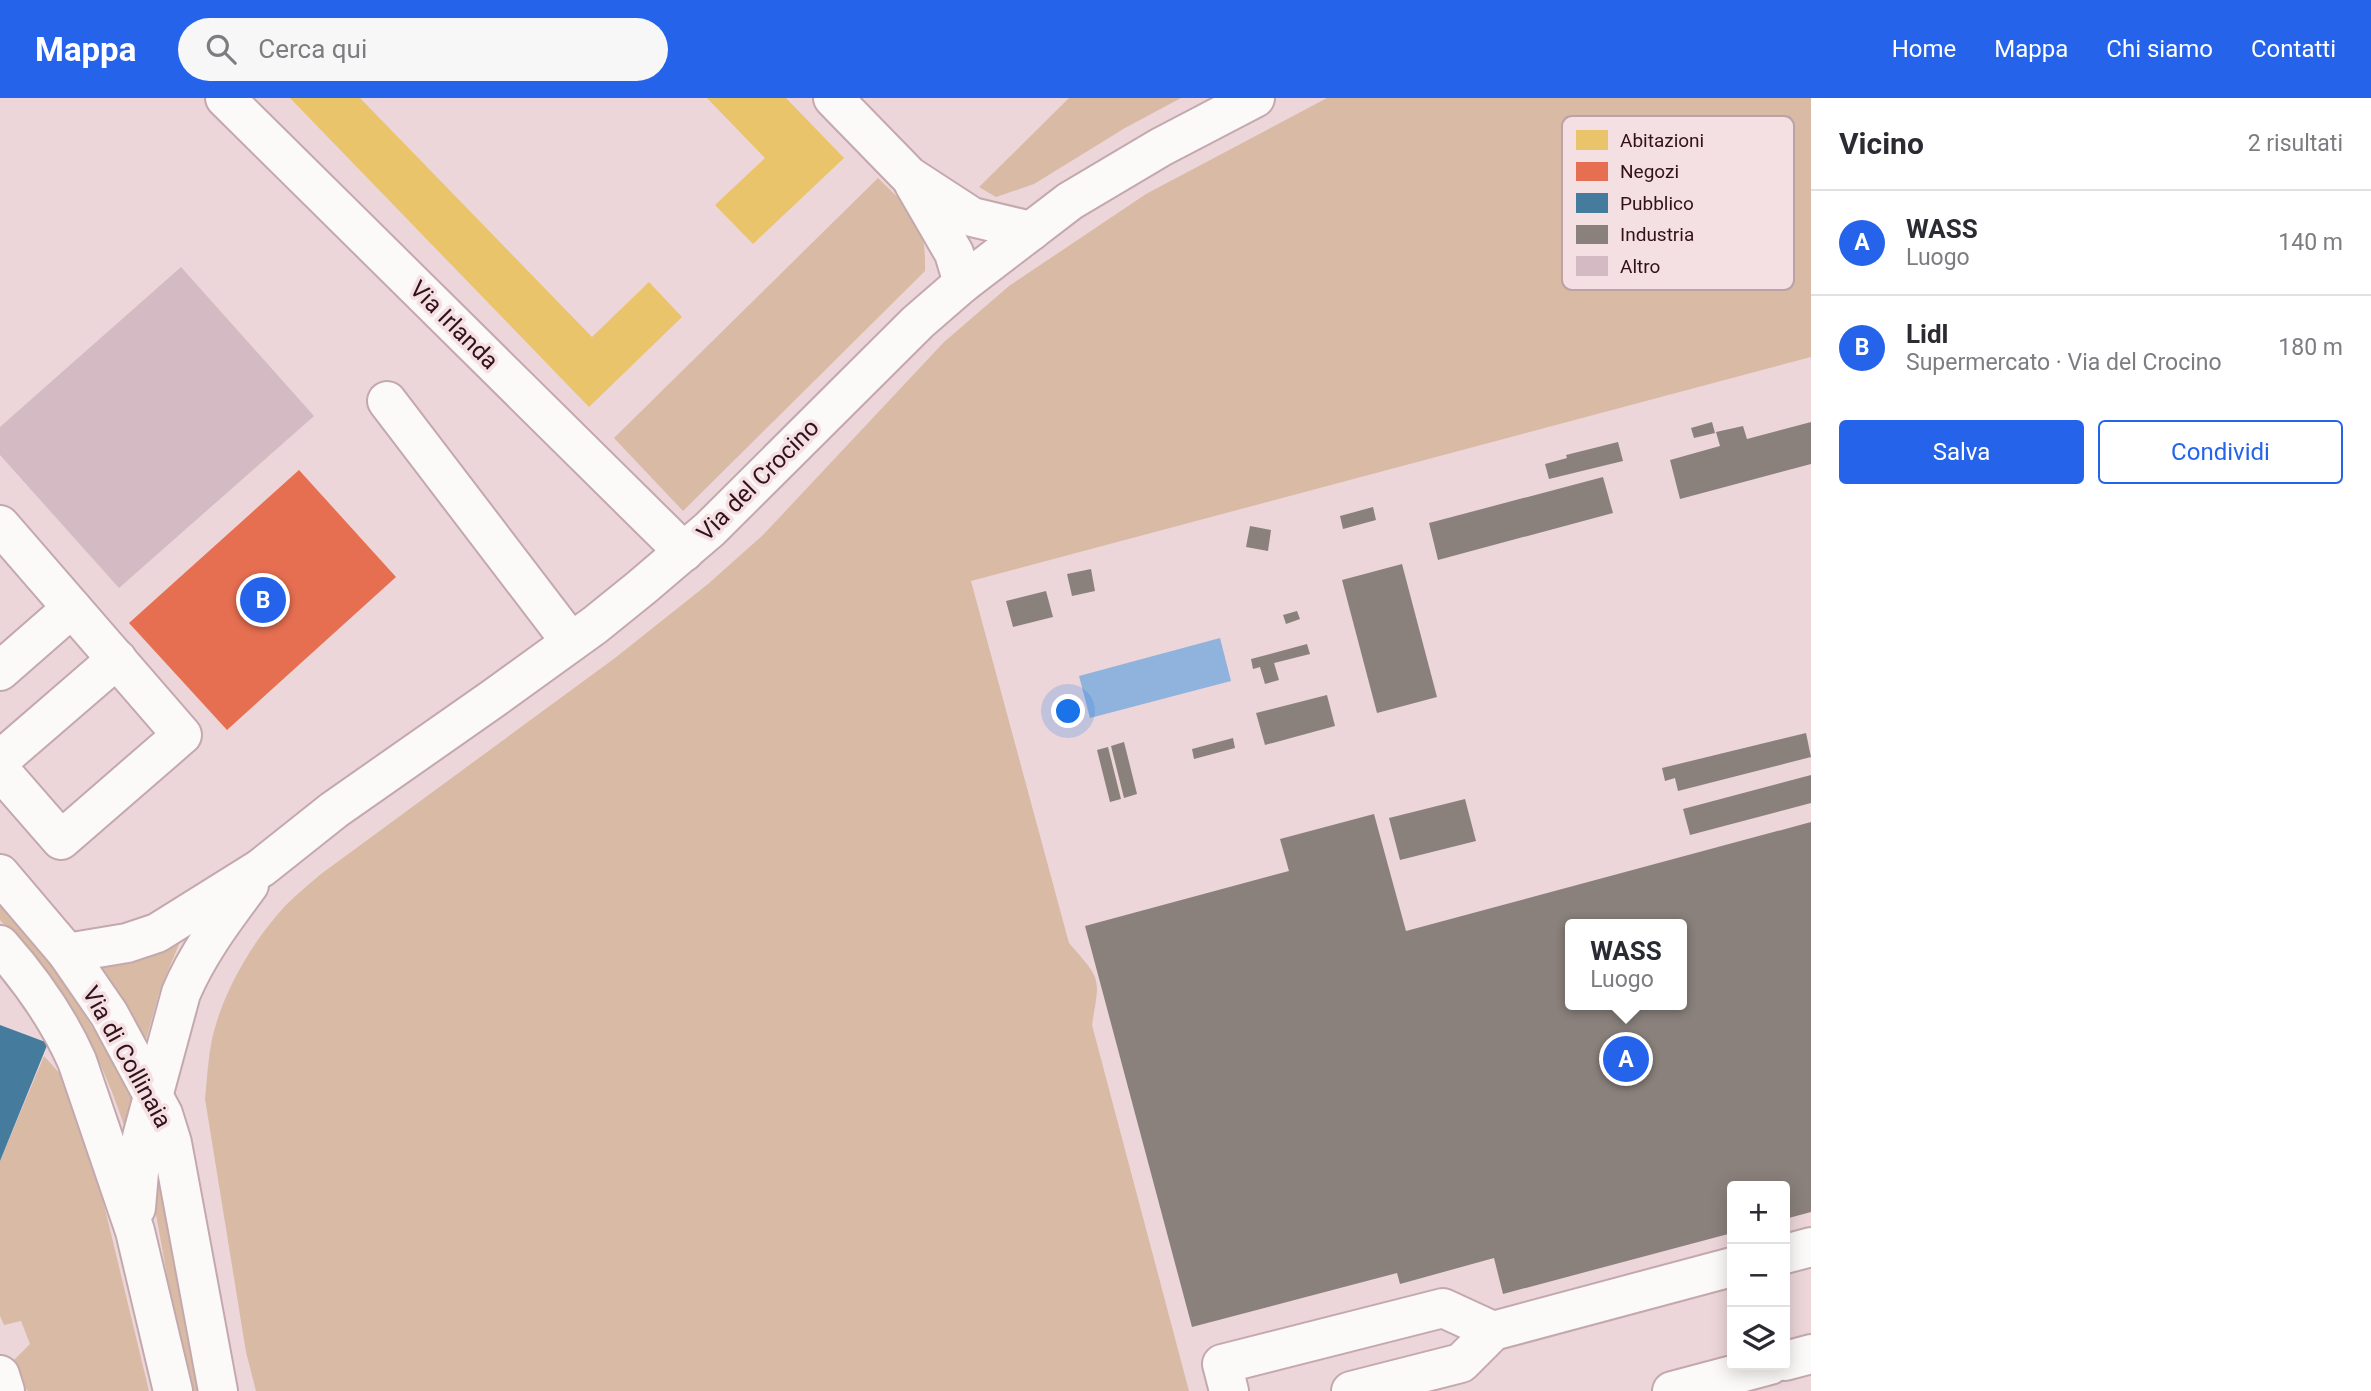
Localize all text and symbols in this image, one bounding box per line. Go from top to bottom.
search box [178,18,668,81]
text: Mappa [35,30,136,69]
icon: search [202,30,240,68]
text: Cerca qui [258,34,367,64]
text: Home [1892,35,1956,63]
text: Mappa [1994,35,2068,63]
text: Chi siamo [2106,35,2213,63]
text: Contatti [2251,35,2336,63]
legend [1562,116,1794,290]
text: Vicino [1839,126,1924,161]
text: Abitazioni [1620,129,1704,152]
text: 2 risultati [2248,130,2343,157]
text: Negozi [1620,160,1679,183]
text: Pubblico [1620,192,1694,215]
text: WASS [1906,214,1978,244]
text: Industria [1620,223,1694,246]
text: A [1854,229,1870,256]
text: 140 m [2278,229,2343,256]
text: Luogo [1906,244,1970,271]
text: Altro [1620,255,1660,278]
street label: Via Irlanda [404,275,504,375]
text: Lidl [1906,319,1948,349]
text: B [1855,334,1869,361]
text: 180 m [2278,334,2343,361]
text: Supermercato · Via del Crocino [1906,349,2222,376]
street label: Via del Crocino [691,413,825,547]
button: Salva [1839,420,2084,484]
button: Condividi [2098,420,2343,484]
pin: B [240,574,286,626]
your location [1051,694,1085,728]
popup [1565,919,1687,1010]
text: WASS [1590,936,1662,966]
text: Luogo [1590,966,1654,993]
street label: Via di Collinaia [77,981,177,1133]
pin: A [1603,1033,1649,1085]
map controls [1727,1181,1790,1370]
button: + [1727,1181,1790,1244]
button: − [1727,1244,1790,1307]
button: layers [1727,1307,1790,1370]

